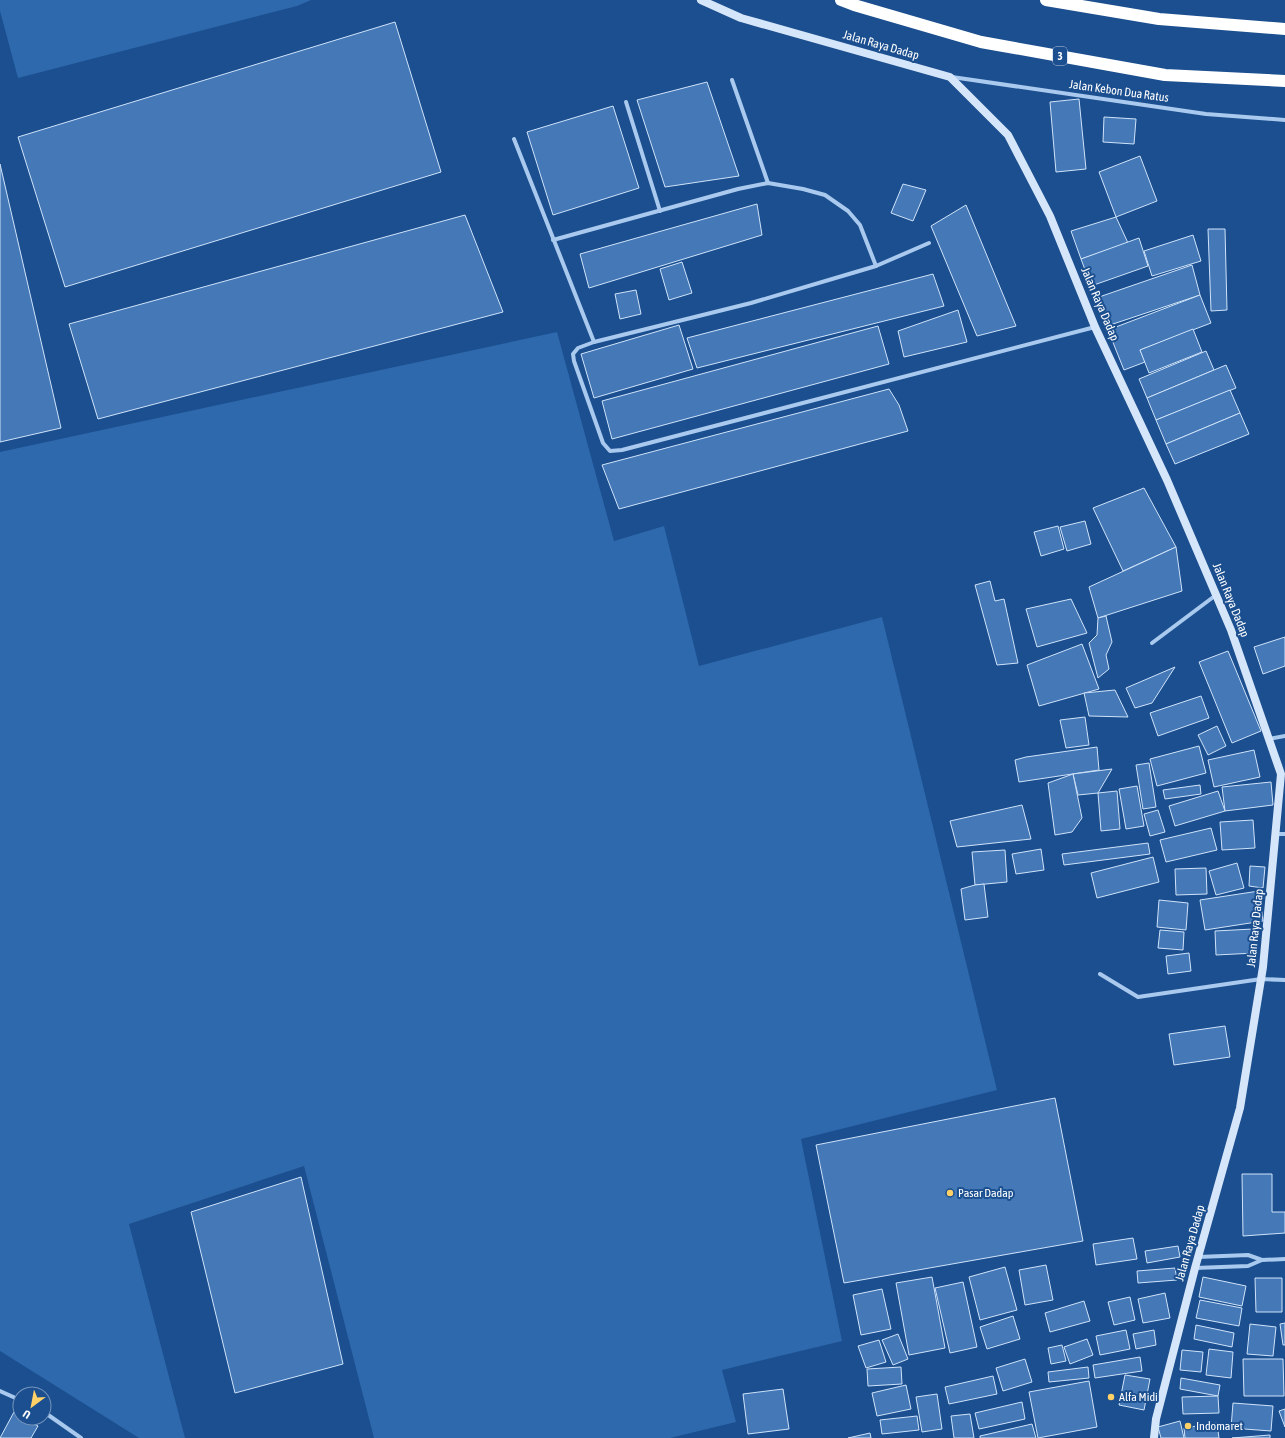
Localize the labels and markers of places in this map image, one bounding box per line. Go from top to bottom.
place label: Pasar Dadap [958,1186,1014,1200]
marker: Pasar Dadap [945,1188,955,1198]
place label: Alfa Midi [1119,1390,1158,1404]
marker: Alfa Midi [1106,1392,1116,1402]
place label: Indomaret [1196,1419,1243,1433]
marker: Indomaret [1183,1421,1193,1431]

